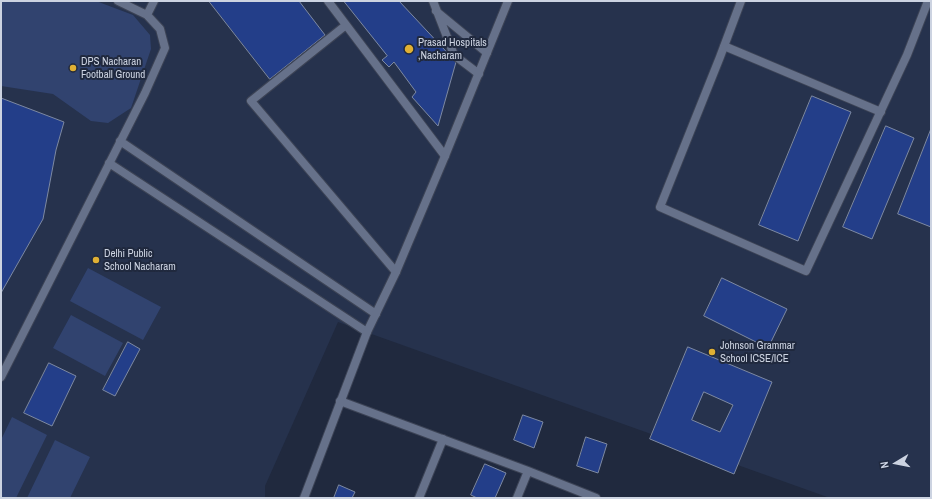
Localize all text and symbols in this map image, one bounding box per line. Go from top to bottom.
place label: Prasad Hospitals ,Nacharam [418,36,487,62]
marker: Prasad Hospitals ,Nacharam [403,43,415,55]
place label: DPS Nacharan Football Ground [81,55,145,81]
marker: DPS Nacharan Football Ground [68,63,78,73]
place label: Delhi Public School Nacharam [104,247,176,273]
marker: Delhi Public School Nacharam [91,255,101,265]
place label: Johnson Grammar School ICSE/ICE [720,339,795,365]
marker: Johnson Grammar School ICSE/ICE [707,347,717,357]
north arrow [876,443,916,483]
text: N [877,461,892,470]

